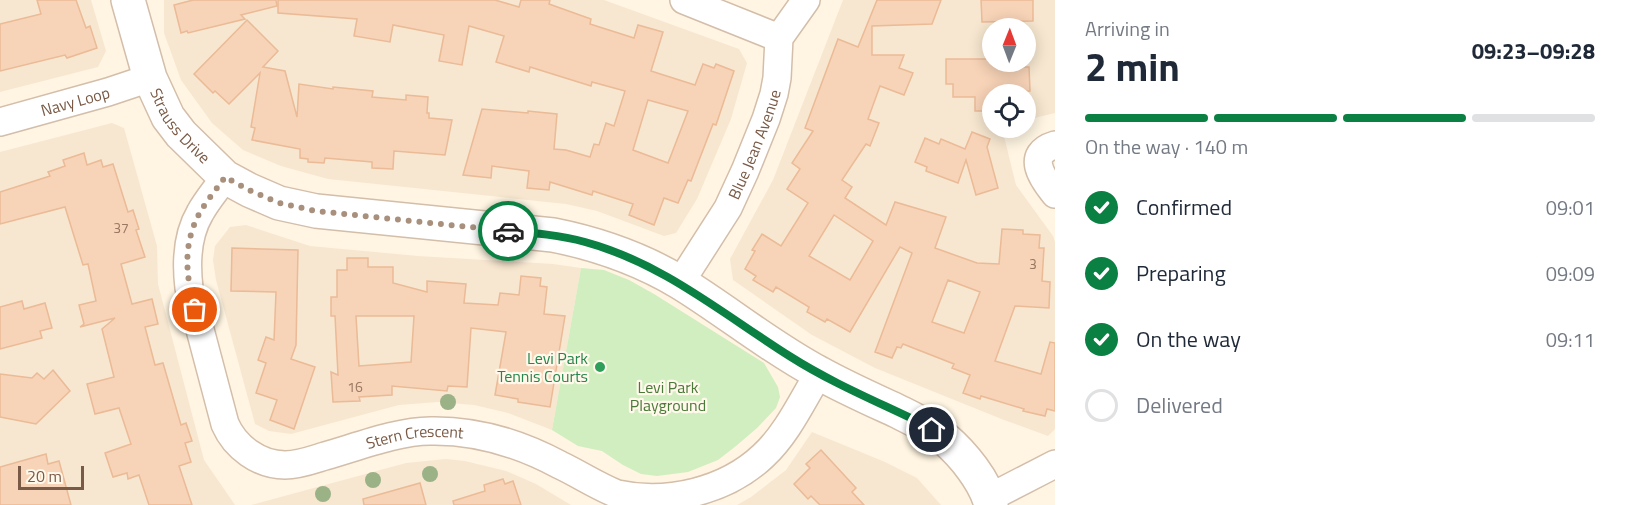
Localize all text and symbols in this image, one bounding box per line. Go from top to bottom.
text: Arriving in [1085,13,1170,44]
north arrow [982,18,1036,72]
map controls [982,18,1036,138]
text: 09:23–09:28 [1472,34,1595,68]
text: 2 min [1085,37,1180,96]
street label: Navy Loop [38,80,112,122]
street label: Strauss Drive [144,84,216,169]
button: locate [982,84,1036,138]
street label: Blue Jean Avenue [722,88,787,203]
text: On the way · 140 m [1085,131,1248,162]
text: Confirmed [1136,190,1232,224]
icon: check [1085,191,1118,224]
text: 09:01 [1546,192,1595,223]
courier [478,201,538,261]
icon: car [492,215,525,248]
house number: 37 [113,217,129,238]
house number: 3 [1029,253,1037,274]
text: Preparing [1136,256,1226,290]
icon: check [1085,257,1118,290]
text: 09:09 [1546,258,1595,289]
pin [169,284,220,335]
icon: bag [178,293,211,326]
text: On the way [1136,322,1241,356]
icon: check [1085,323,1118,356]
text: 09:11 [1546,324,1595,355]
place label: Levi Park Tennis Courts [497,346,588,388]
marker: Levi Park Tennis Courts [593,360,607,374]
park label: Levi Park Playground [630,375,706,417]
house number: 16 [347,376,363,397]
text: Delivered [1136,388,1223,422]
pin [906,404,957,455]
icon: home [915,413,948,446]
street label: Stern Crescent [363,419,465,455]
scale bar [18,463,84,490]
text: 20 m [27,464,62,488]

